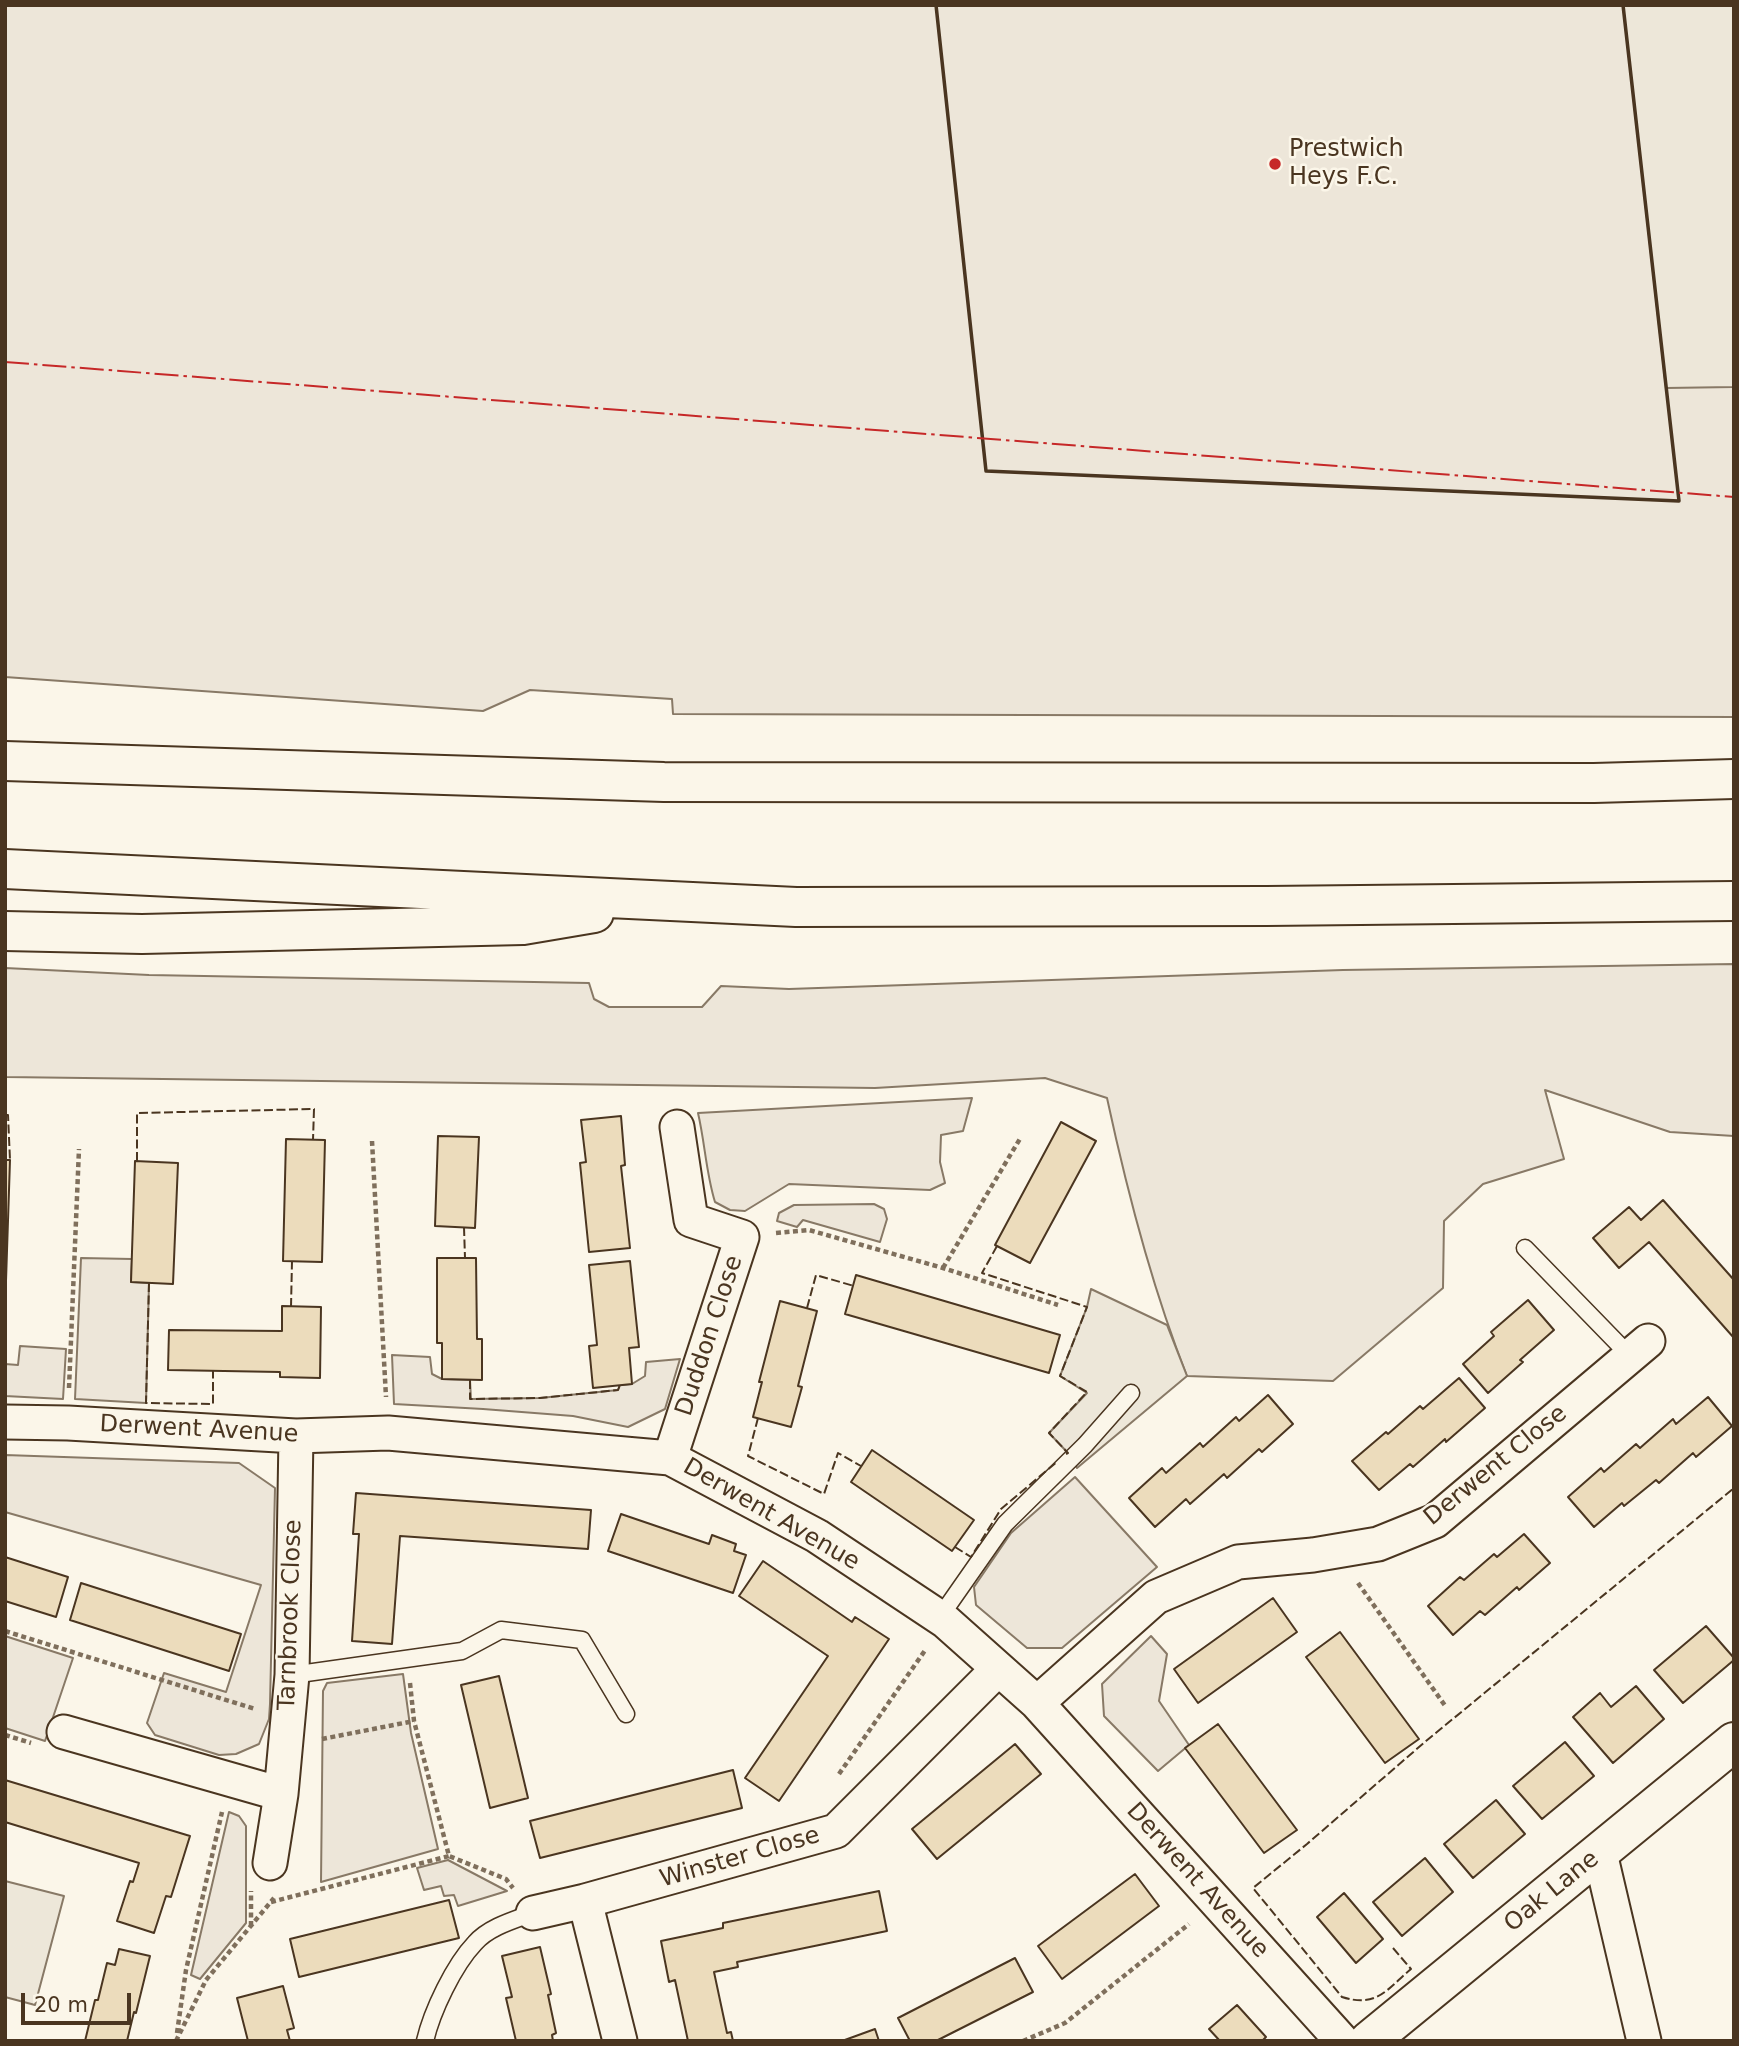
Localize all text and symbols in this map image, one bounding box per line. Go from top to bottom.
place label: Prestwich Heys F.C. [1289,136,1404,192]
marker: Prestwich Heys F.C. [1267,156,1283,172]
street label: Duddon Close [670,1252,750,1420]
street label: Derwent Close [1419,1400,1573,1532]
street label: Derwent Avenue [99,1410,299,1450]
street label: Derwent Avenue [678,1453,864,1577]
street label: Tarnbrook Close [273,1519,309,1711]
street label: Derwent Avenue [1120,1797,1274,1965]
street label: Winster Close [657,1821,823,1895]
street label: Oak Lane [1499,1845,1605,1939]
scale bar [24,1980,135,2024]
text: 20 m [34,1993,88,2017]

